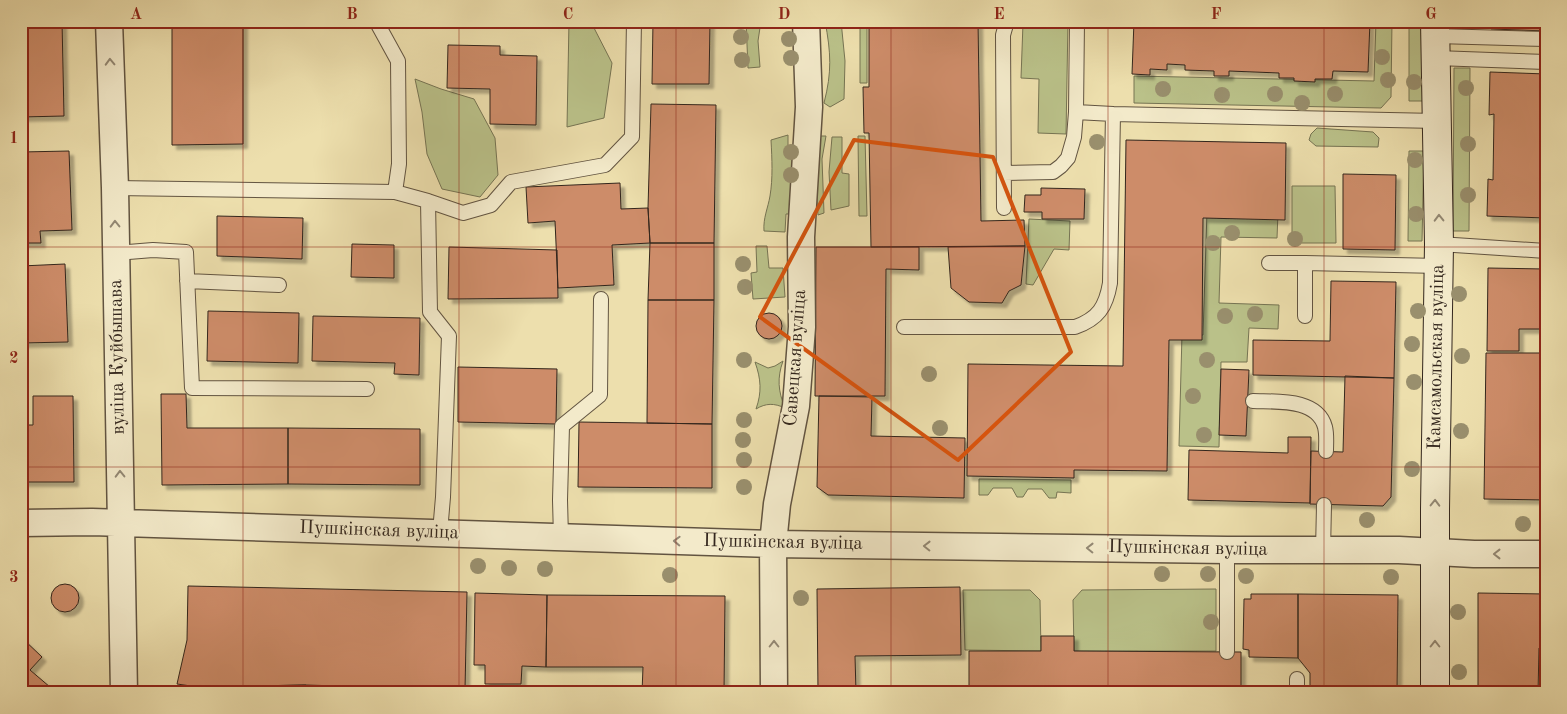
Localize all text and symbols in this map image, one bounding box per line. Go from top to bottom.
text: A [130,7,142,23]
text: B [346,7,358,23]
text: C [563,7,573,23]
text: D [778,7,790,23]
text: E [993,7,1005,23]
text: F [1211,7,1222,23]
text: G [1425,7,1437,23]
one-way arrow [105,57,115,65]
text: 1 [9,131,19,147]
one-way arrow [1433,214,1444,222]
one-way arrow [110,220,120,228]
street label: Камсамольская вуліца [1426,263,1448,450]
street label: вуліца Куйбышава [107,279,129,435]
street label: Савецкая вуліца [782,288,810,427]
text: 2 [9,351,19,367]
one-way arrow [114,470,125,478]
one-way arrow [1430,499,1440,506]
street label: Пушкінская вуліца [299,519,460,543]
street label: Пушкінская вуліца [703,532,864,554]
one-way arrow [673,536,680,546]
street label: Пушкінская вуліца [1108,538,1269,560]
one-way arrow [923,541,930,551]
one-way arrow [1085,543,1093,553]
one-way arrow [1493,549,1500,559]
text: 3 [9,570,19,586]
one-way arrow [769,640,779,648]
one-way arrow [1430,640,1440,648]

